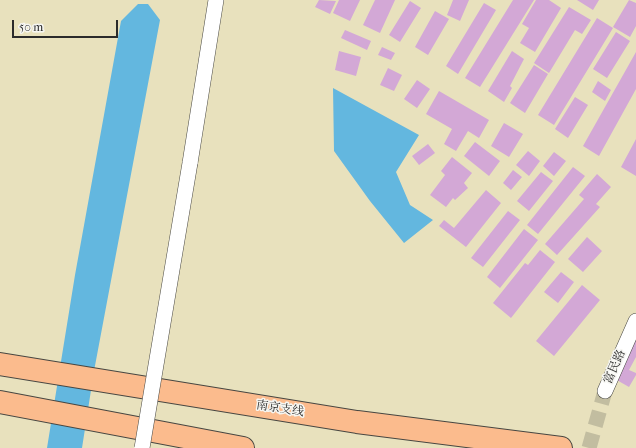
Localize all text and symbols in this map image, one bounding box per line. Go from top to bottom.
scale bar [14,12,120,38]
text: 50 m [19,20,43,34]
street label: 富民路 [601,348,629,386]
street label: 南京支线 [255,398,305,420]

